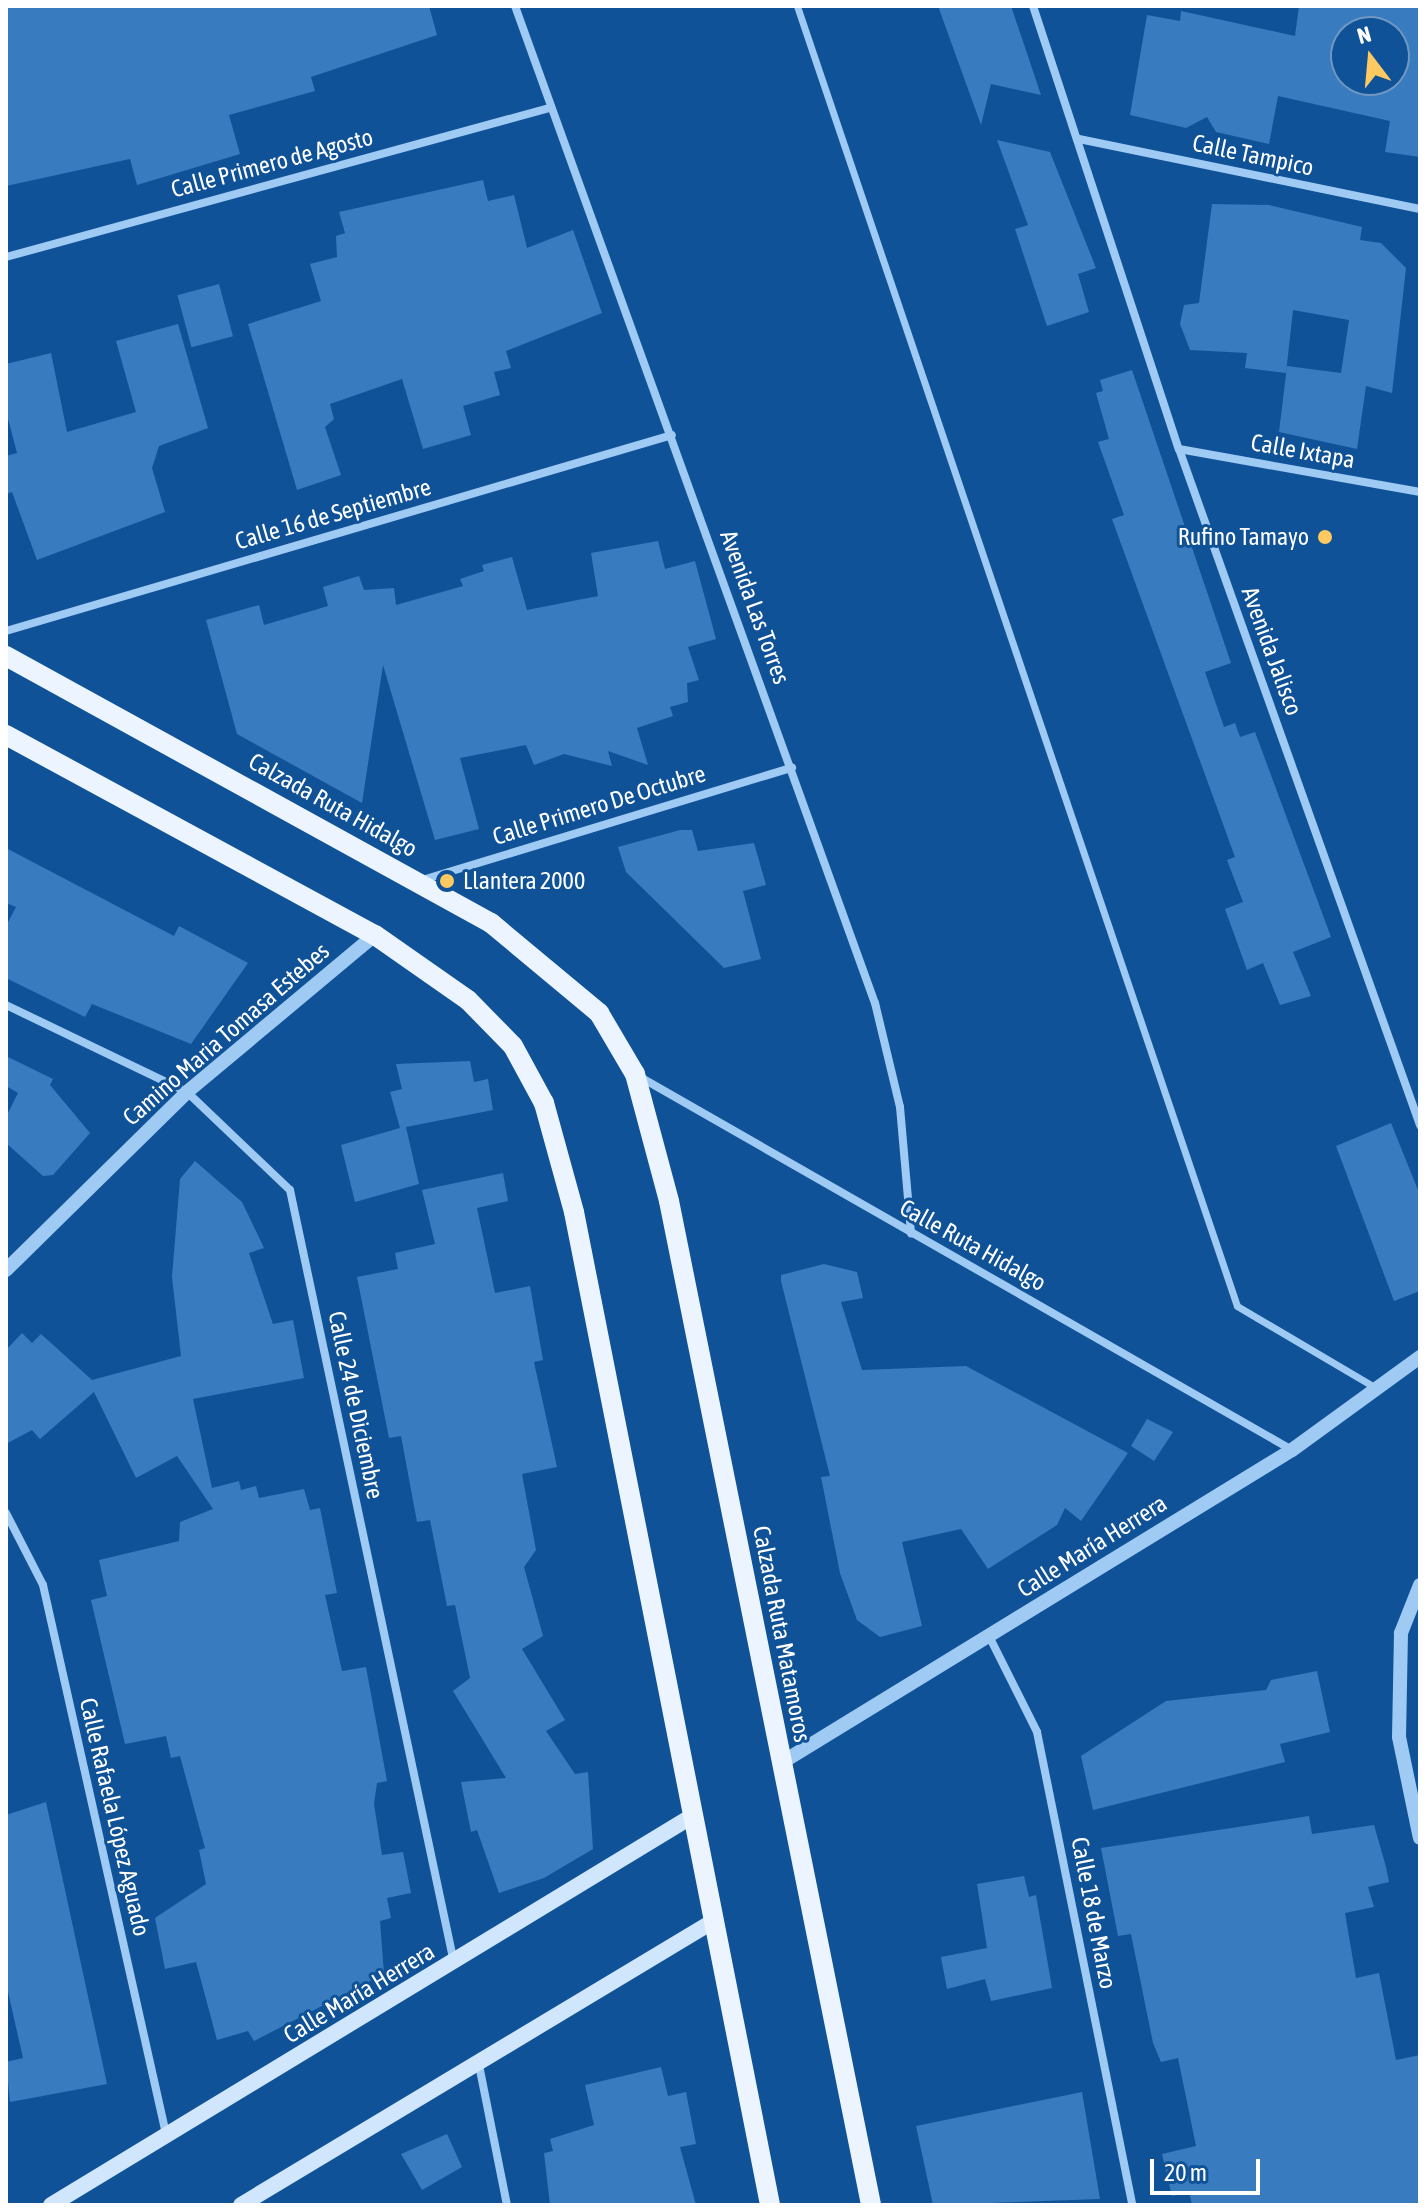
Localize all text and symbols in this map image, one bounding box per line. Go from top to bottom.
north arrow [1330,16,1410,96]
text: N [1354,21,1374,49]
street label: Calle Primero de Agosto [168,122,376,204]
street label: Calle Tampico [1190,128,1316,182]
street label: Calle Ixtapa [1249,428,1357,474]
street label: Calle 16 de Septiembre [232,472,434,556]
place label: Rufino Tamayo [1178,523,1309,551]
street label: Avenida Las Torres [714,526,796,688]
marker: Rufino Tamayo [1316,528,1334,546]
street label: Avenida Jalisco [1235,583,1309,719]
street label: Calzada Ruta Hidalgo [244,747,422,863]
street label: Calle Primero De Octubre [489,759,709,851]
place label: Llantera 2000 [463,867,585,895]
marker: Llantera 2000 [438,872,456,890]
street label: Camino Maria Tomasa Estebes [117,937,335,1131]
street label: Calle Ruta Hidalgo [895,1193,1051,1297]
street label: Calle 24 de Diciembre [322,1309,390,1501]
street label: Calle María Herrera [1012,1489,1172,1603]
street label: Calzada Ruta Matamoros [747,1523,817,1745]
street label: Calle Rafaela López Aguado [74,1695,156,1939]
street label: Calle 18 de Marzo [1065,1835,1123,1991]
street label: Calle María Herrera [278,1937,440,2049]
scale bar [1154,2143,1264,2193]
text: 20 m [1164,2159,1207,2186]

